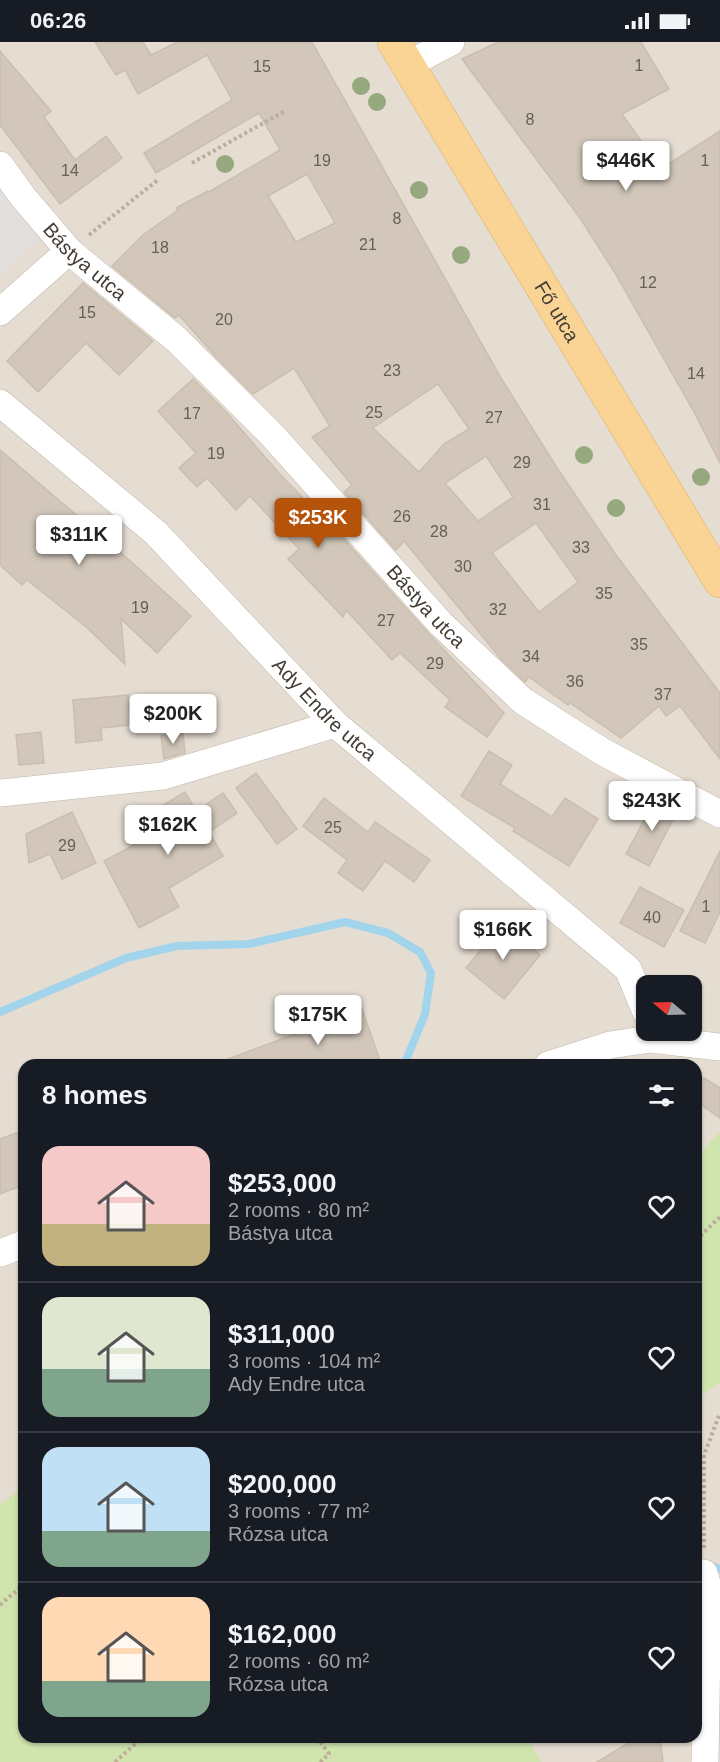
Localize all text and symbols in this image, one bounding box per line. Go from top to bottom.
text: 06:26 [30,8,86,33]
house number: 1 [635,57,644,74]
house number: 15 [253,58,271,75]
house number: 8 [526,111,535,128]
pin: $446K [584,141,668,192]
text: $446K [597,149,655,171]
house number: 19 [313,152,331,169]
house number: 1 [701,152,710,169]
house number: 14 [61,162,79,179]
house number: 8 [393,210,402,227]
street label: Bástya utca [39,218,131,305]
house number: 21 [359,236,377,253]
house number: 18 [151,239,169,256]
house number: 12 [639,274,657,291]
street label: Fő utca [530,277,584,347]
house number: 15 [78,304,96,321]
house number: 20 [215,311,233,328]
house number: 23 [383,362,401,379]
house number: 14 [687,365,705,382]
house number: 25 [365,404,383,421]
house number: 17 [183,405,201,422]
house number: 27 [485,409,503,426]
house number: 19 [207,445,225,462]
house number: 29 [513,454,531,471]
house number: 31 [533,496,551,513]
pin: $253K [276,498,360,549]
text: $253K [289,506,347,528]
house number: 26 [393,508,411,525]
pin: $311K [37,515,121,566]
text: $311K [50,523,108,545]
house number: 28 [430,523,448,540]
house number: 33 [572,539,590,556]
house number: 30 [454,558,472,575]
street label: Bástya utca [383,560,470,653]
house number: 35 [595,585,613,602]
house number: 19 [131,599,149,616]
house number: 32 [489,601,507,618]
house number: 27 [377,612,395,629]
house number: 35 [630,636,648,653]
house number: 34 [522,648,540,665]
street label: Ady Endre utca [268,654,382,765]
house number: 29 [426,655,444,672]
house number: 36 [566,673,584,690]
house number: 37 [654,686,672,703]
pin: $200K [131,694,215,745]
text: $200K [144,702,202,724]
pin: $243K [610,781,694,832]
text: $243K [623,789,681,811]
pin: $162K [126,805,210,856]
text: $162K [139,813,197,835]
house number: 25 [324,819,342,836]
house number: 29 [58,837,76,854]
house number: 1 [702,898,711,915]
house number: 40 [643,909,661,926]
pin: $166K [461,910,545,961]
text: $166K [474,918,532,940]
north arrow [636,975,702,1041]
map controls [636,975,702,1041]
pin: $175K [276,995,360,1046]
text: $175K [289,1003,347,1025]
icon: filters [645,1079,678,1112]
text: 8 homes [42,1080,148,1110]
text: $253,000 [228,1168,336,1198]
icon: home [90,1170,162,1242]
icon: heart [645,1190,678,1223]
text: 2 rooms · 80 m² [228,1199,369,1221]
text: Bástya utca [228,1222,333,1244]
text: $311,000 [228,1319,335,1349]
icon: home [90,1321,162,1393]
icon: heart [645,1341,678,1374]
text: 3 rooms · 104 m² [228,1350,380,1372]
text: Ady Endre utca [228,1373,365,1395]
text: $200,000 [228,1469,336,1499]
icon: home [90,1471,162,1543]
icon: heart [645,1491,678,1524]
text: 3 rooms · 77 m² [228,1500,369,1522]
text: Rózsa utca [228,1523,328,1545]
text: $162,000 [228,1619,336,1649]
icon: home [90,1621,162,1693]
icon: heart [645,1641,678,1674]
text: 2 rooms · 60 m² [228,1650,369,1672]
text: Rózsa utca [228,1673,328,1695]

